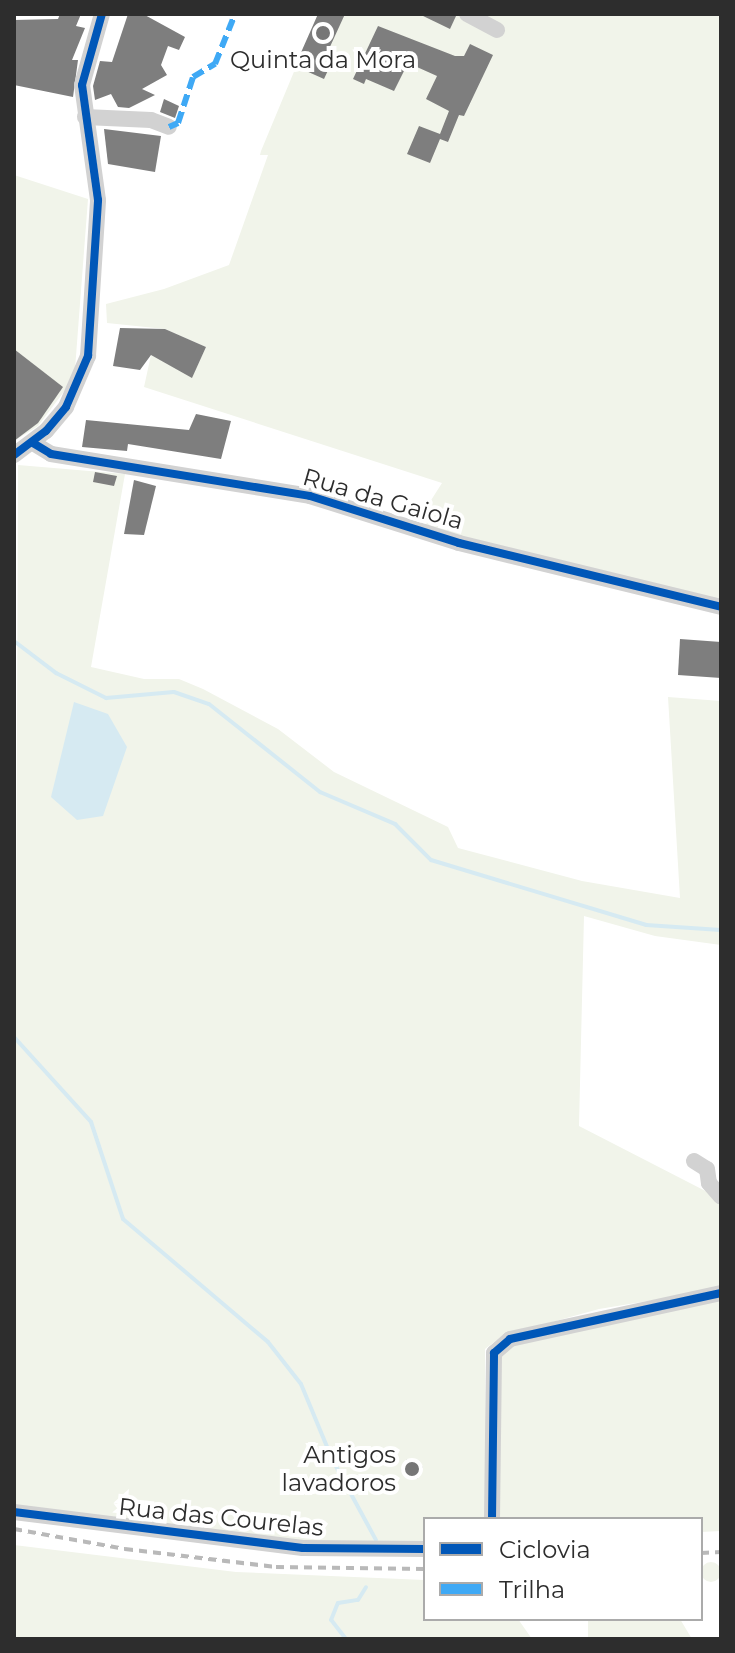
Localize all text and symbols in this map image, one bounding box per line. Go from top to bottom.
marker: Quinta da Mora [314,24,332,42]
place label: Quinta da Mora [230,46,416,74]
street label: Rua da Gaiola [299,462,467,536]
place label: Antigos lavadoros [282,1441,396,1497]
marker: Antigos lavadoros [403,1460,421,1478]
street label: Rua das Courelas [117,1492,325,1542]
legend [423,1517,703,1621]
text: Ciclovia [499,1535,591,1564]
text: Trilha [499,1575,565,1604]

